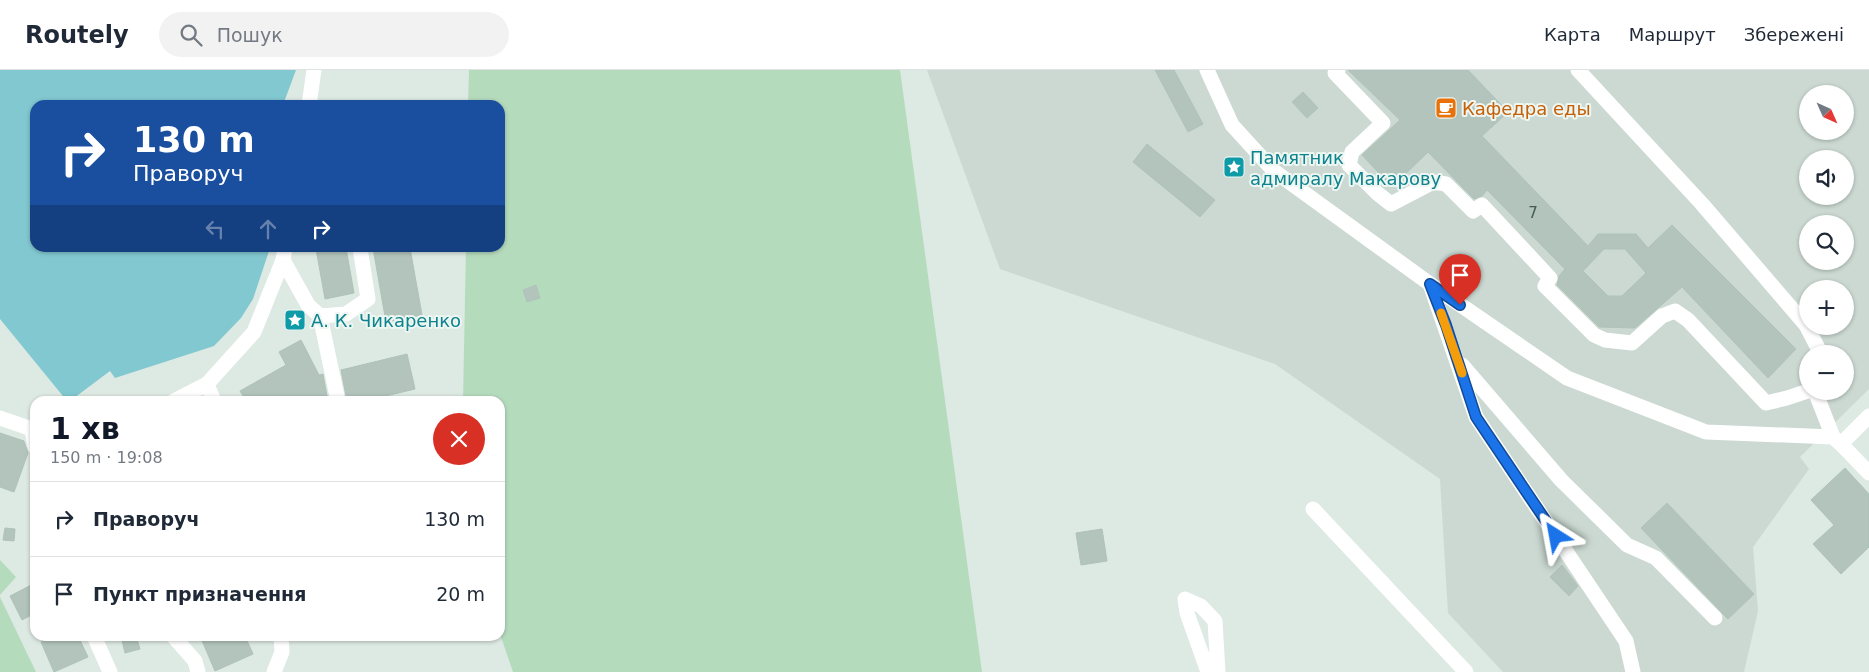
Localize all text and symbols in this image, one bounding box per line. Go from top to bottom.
search box [159,12,509,57]
text: Routely [25,21,129,49]
icon: search [177,21,205,49]
text: Пошук [217,24,283,46]
text: Карта [1544,24,1601,45]
text: Маршрут [1629,24,1716,45]
text: Збережені [1744,24,1844,45]
north arrow [1799,85,1854,140]
map controls [1799,85,1854,400]
cafe icon: Кафедра еды [1434,96,1458,120]
place label: Кафедра еды [1462,98,1591,119]
icon: right [50,120,115,185]
text: 130 m [133,120,255,160]
place label: Памятник адмиралу Макарову [1250,147,1442,189]
button: sound [1799,150,1854,205]
place icon: Памятник адмиралу Макарову [1222,155,1246,179]
text: Праворуч [133,161,243,186]
house number: 7 [1528,204,1538,222]
icon: left [201,215,229,243]
icon: ahead [254,215,282,243]
icon: right [307,215,335,243]
button: search [1799,215,1854,270]
pin [1439,254,1481,305]
icon: arrive [1446,261,1474,289]
button: + [1799,280,1854,335]
place icon: А. К. Чикаренко [283,308,307,332]
place label: А. К. Чикаренко [311,310,461,331]
button: − [1799,345,1854,400]
text: 1 хв [50,411,120,446]
button: close [433,413,485,465]
text: 150 m · 19:08 [50,448,163,467]
icon: right [50,505,78,533]
text: Праворуч [93,508,199,530]
text: 130 m [424,508,485,530]
position arrow [1529,509,1581,561]
icon: arrive [50,580,78,608]
text: Пункт призначення [93,583,306,605]
text: 20 m [436,583,485,605]

